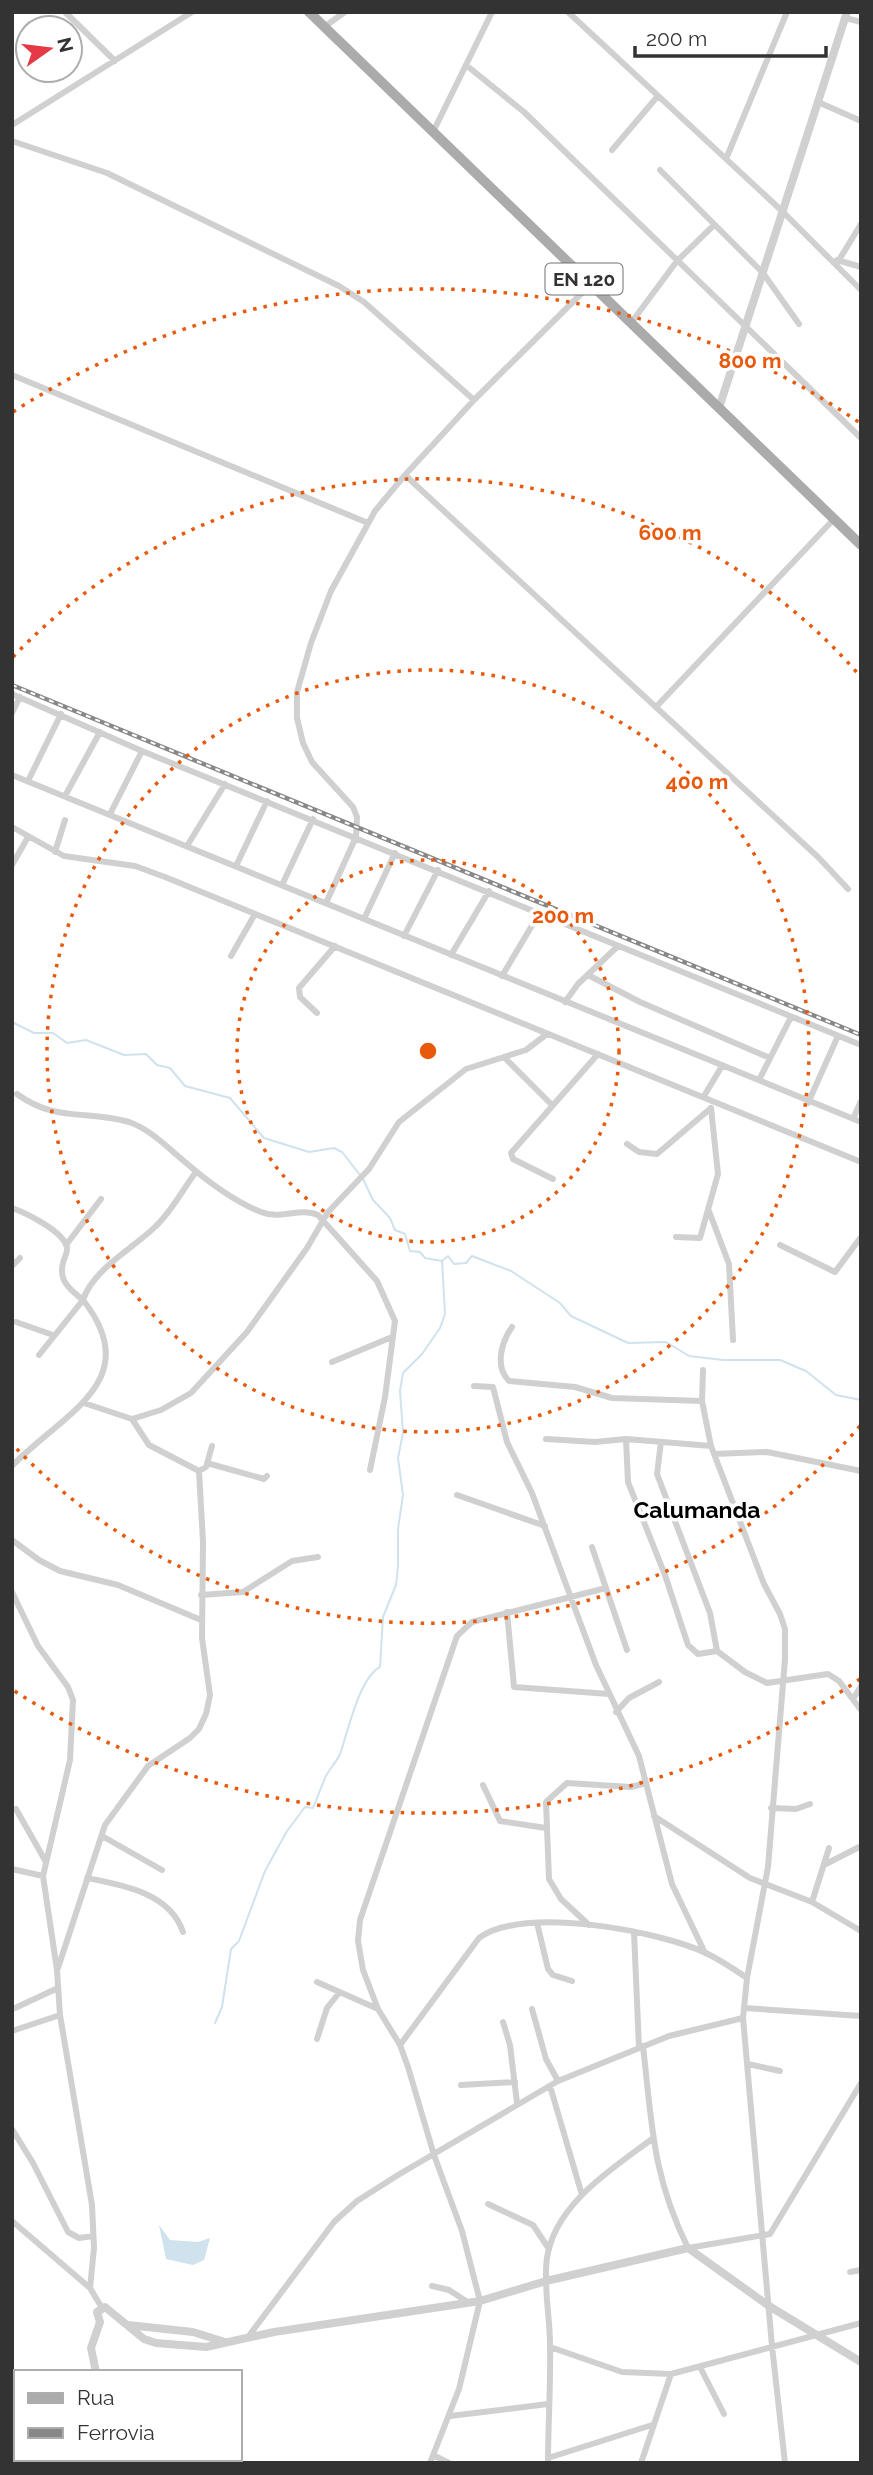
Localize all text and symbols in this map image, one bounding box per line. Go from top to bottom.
north arrow [14,14,84,84]
scale bar [635,14,826,58]
text: 200 m [646,26,707,51]
text: N [53,35,78,55]
road number: EN 120 [546,264,622,294]
text: 800 m [718,348,782,373]
text: 600 m [638,520,702,545]
text: 400 m [666,769,728,794]
text: 200 m [532,903,594,928]
centre of rings [416,1039,440,1063]
district label: Calumanda [633,1496,761,1523]
legend [14,2370,242,2461]
text: Rua [77,2385,114,2410]
text: Ferrovia [77,2420,155,2445]

